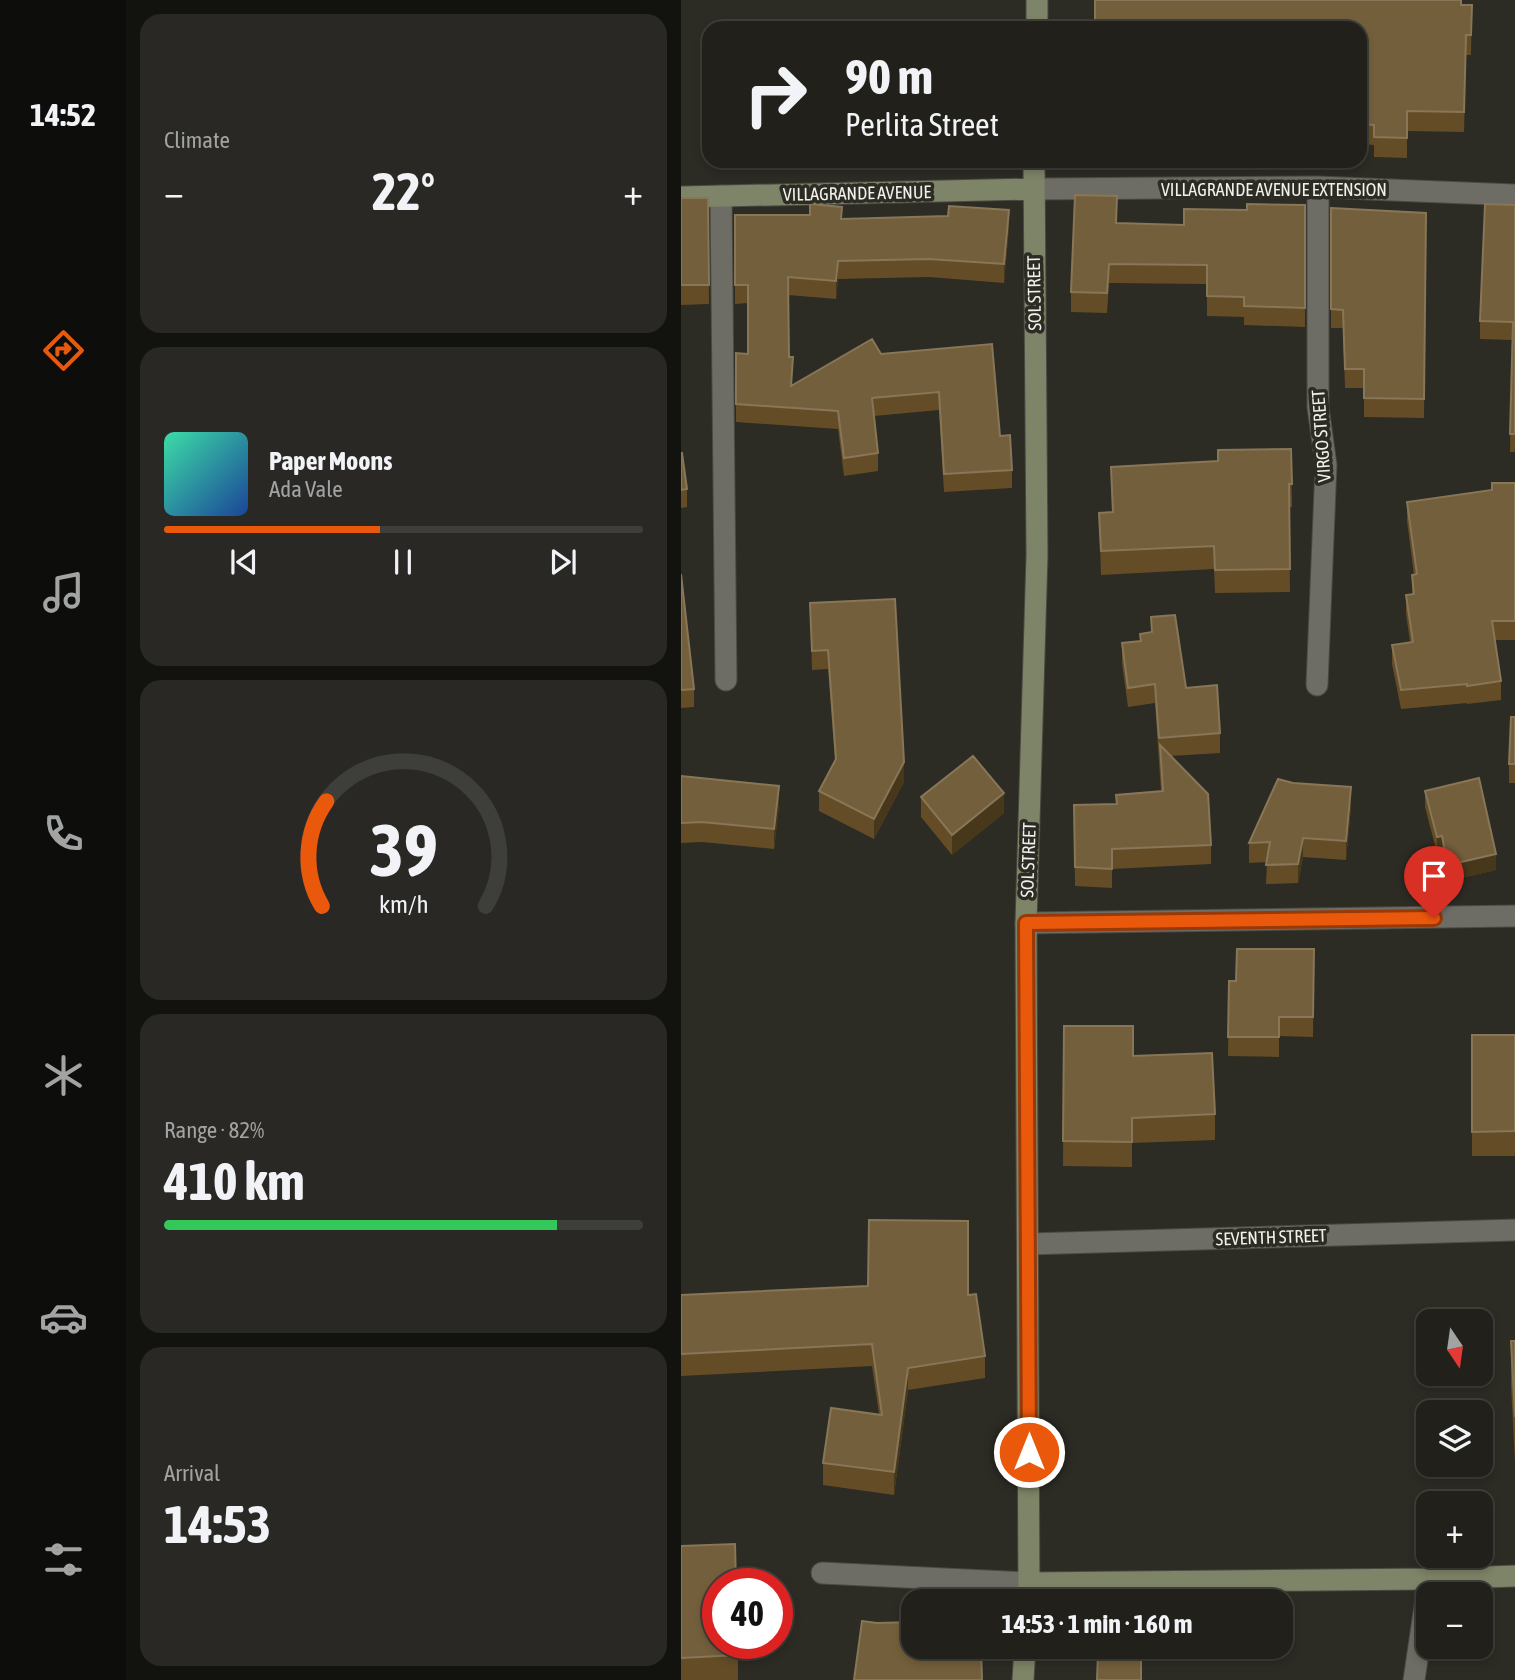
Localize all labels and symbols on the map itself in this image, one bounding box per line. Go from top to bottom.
street label: VILLAGRANDE AVENUE EXTENSION [1161,179,1387,200]
street label: VILLAGRANDE AVENUE [783,181,932,205]
street label: SOL STREET [1023,255,1045,331]
street label: VIRGO STREET [1307,389,1335,483]
street label: SOL STREET [1016,822,1040,898]
pin [1404,846,1464,918]
street label: SEVENTH STREET [1215,1225,1327,1249]
north arrow [1416,1309,1493,1386]
position arrow [992,1415,1066,1489]
speed limit sign: 40 [702,1568,793,1659]

